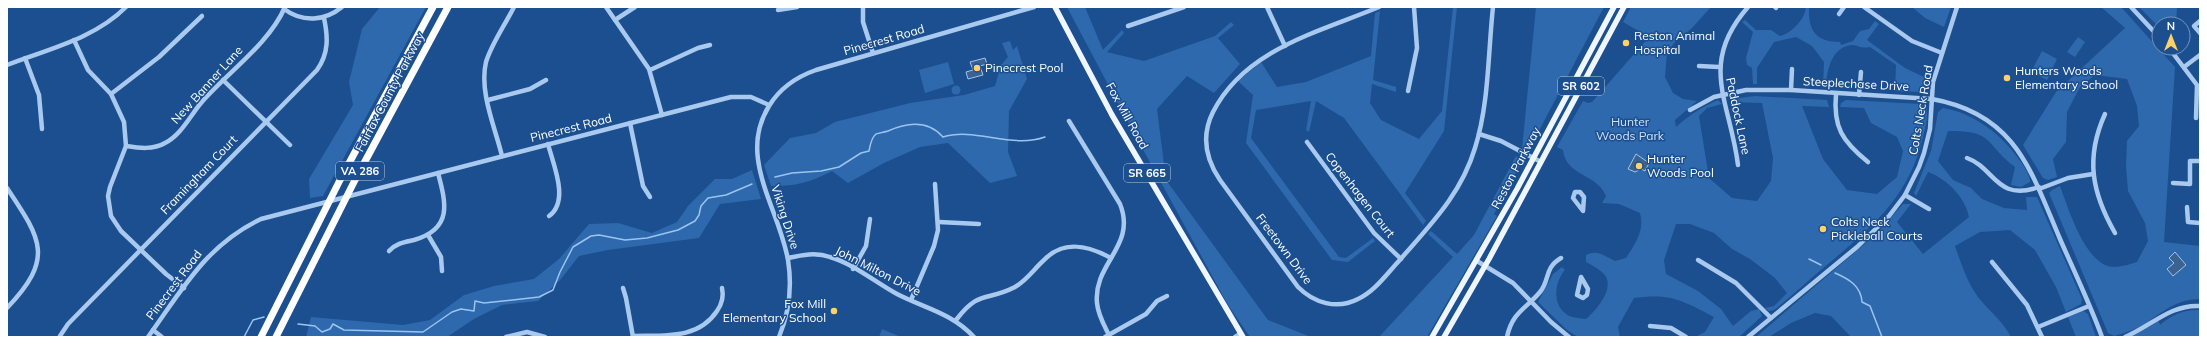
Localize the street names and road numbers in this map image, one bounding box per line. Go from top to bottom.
street label: Pinecrest Road [842,21,926,58]
street label: Fairfax County Parkway [352,29,428,154]
street label: New Banner Lane [168,43,246,127]
street label: Colts Neck Road [1905,64,1936,156]
street label: Steeplechase Drive [1803,73,1909,94]
street label: Paddock Lane [1723,76,1754,156]
road number: SR 602 [1558,77,1604,95]
street label: Fox Mill Road [1103,80,1152,152]
street label: Pinecrest Road [528,110,613,145]
street label: Reston Parkway [1488,124,1544,211]
street label: Framingham Court [157,132,240,217]
street label: Copenhagen Court [1322,149,1398,240]
road number: VA 286 [336,162,384,180]
road number: SR 665 [1124,164,1170,182]
street label: Viking Drive [768,183,803,251]
street label: Freetown Drive [1253,210,1316,287]
street label: John Milton Drive [833,242,924,299]
street label: Pinecrest Road [142,247,205,323]

